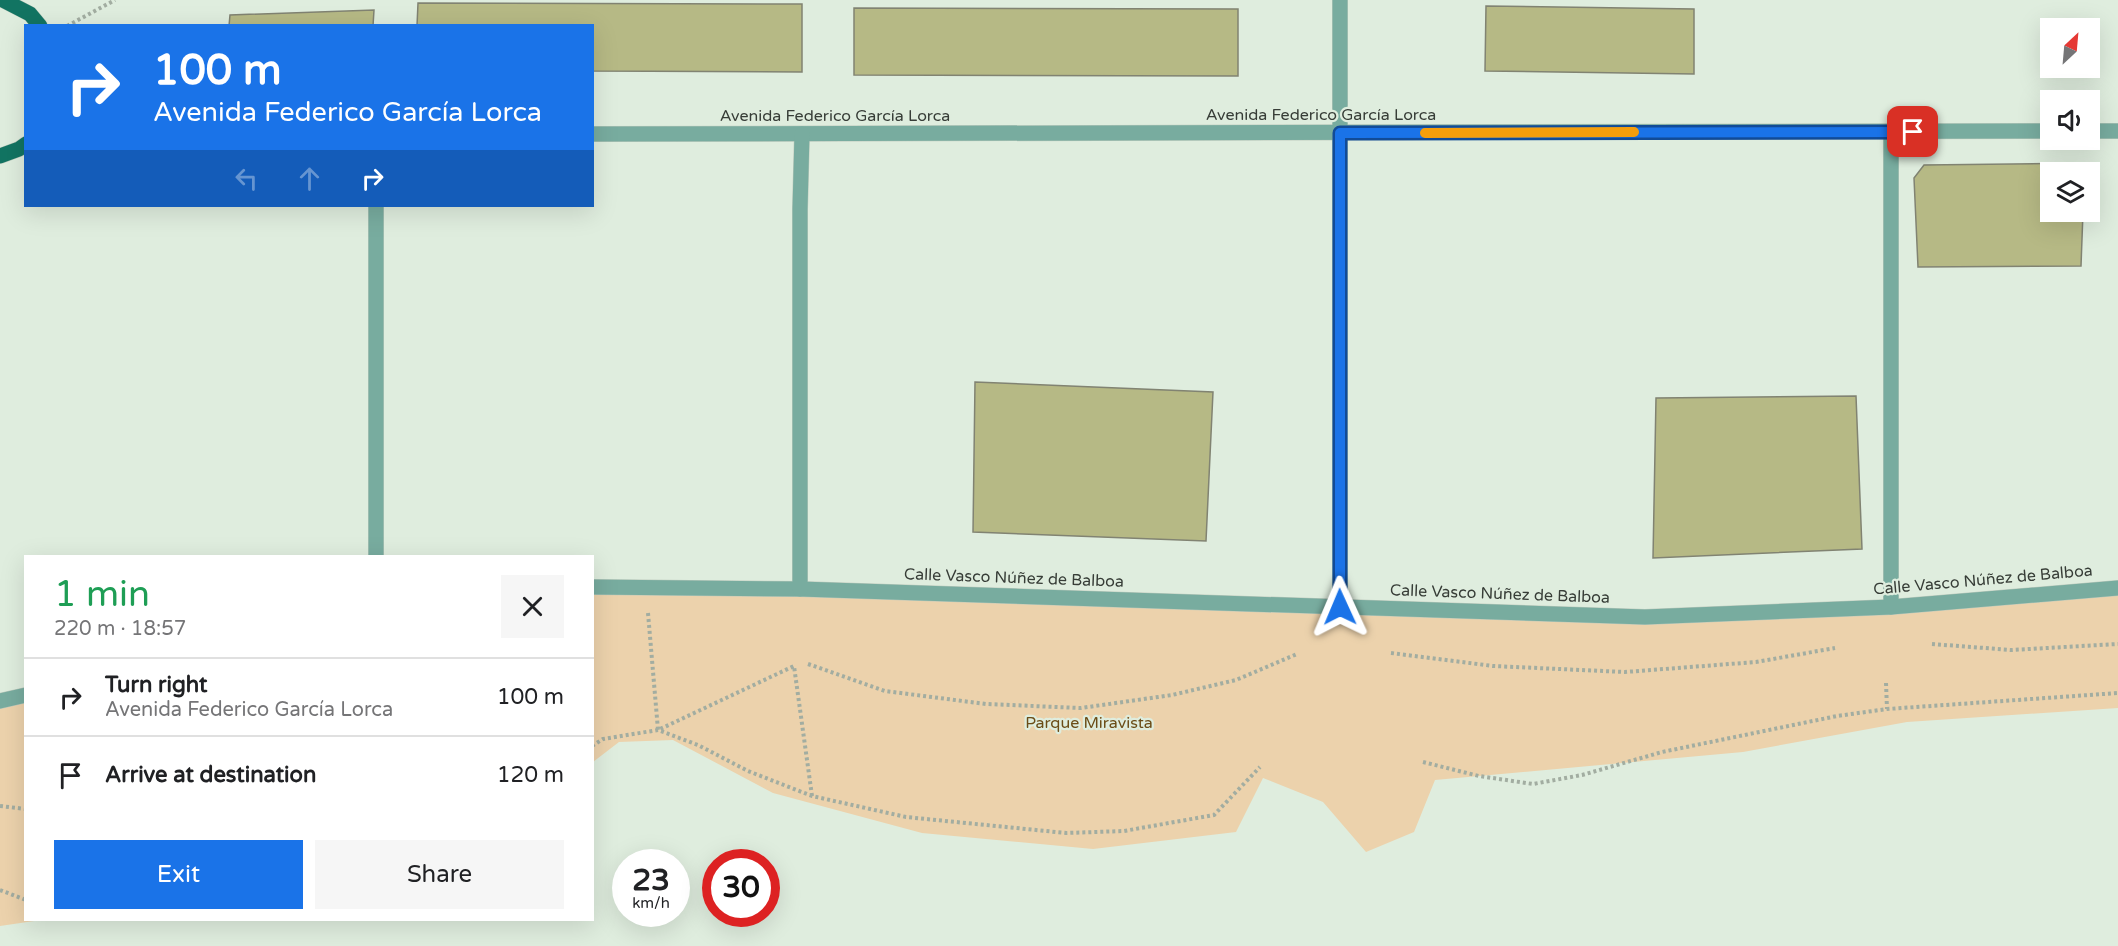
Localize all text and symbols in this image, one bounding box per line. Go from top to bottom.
north arrow [2040,18,2100,78]
map controls [2040,18,2100,222]
text: 100 m [153,45,282,96]
icon: right [54,48,132,126]
button: sound [2040,90,2100,150]
text: Avenida Federico García Lorca [153,96,542,129]
street label: Avenida Federico García Lorca [1206,105,1436,125]
street label: Avenida Federico García Lorca [720,106,950,126]
pin [1887,106,1938,157]
icon: arrive [1896,115,1929,148]
icon: left [230,162,263,195]
icon: ahead [293,162,326,195]
icon: right [356,162,389,195]
button: layers [2040,162,2100,222]
street label: Calle Vasco Núñez de Balboa [1873,560,2093,600]
street label: Calle Vasco Núñez de Balboa [904,564,1124,592]
text: 1 min [54,573,150,616]
button: close [501,575,564,638]
position arrow [1308,575,1372,639]
street label: Calle Vasco Núñez de Balboa [1390,580,1610,608]
text: 220 m · 18:57 [54,617,186,641]
text: Turn right [105,672,207,698]
icon: right [54,681,87,714]
text: 100 m [497,684,564,710]
text: Avenida Federico García Lorca [105,698,393,722]
park label: Parque Miravista [1025,713,1153,733]
icon: arrive [54,759,87,792]
text: Arrive at destination [105,762,316,788]
text: 120 m [497,762,564,788]
button: Exit [54,840,303,909]
button: Share [315,840,564,909]
speed limit sign: 30 [702,849,780,927]
text: 23 [632,862,670,899]
text: km/h [632,894,670,912]

